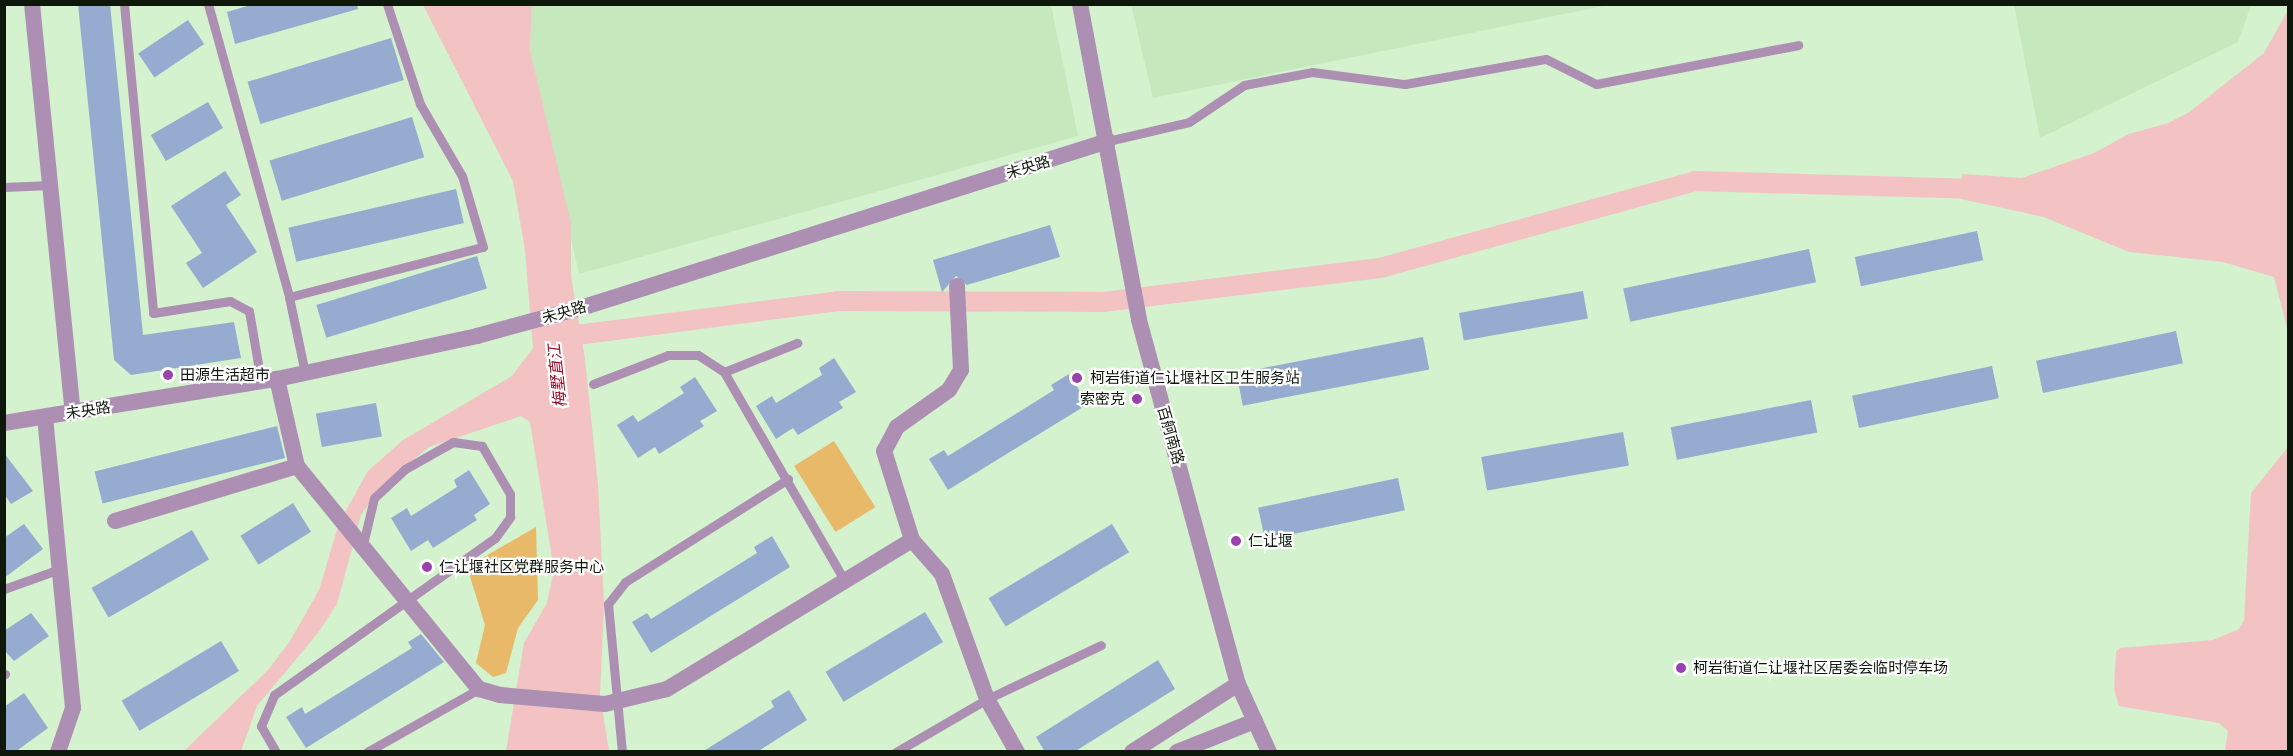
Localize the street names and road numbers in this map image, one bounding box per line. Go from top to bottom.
street label: 未央路 [1004,152,1052,182]
street label: 未央路 [540,297,588,327]
street label: 未央路 [64,398,112,422]
street label: 百舸南路 [1154,404,1188,466]

